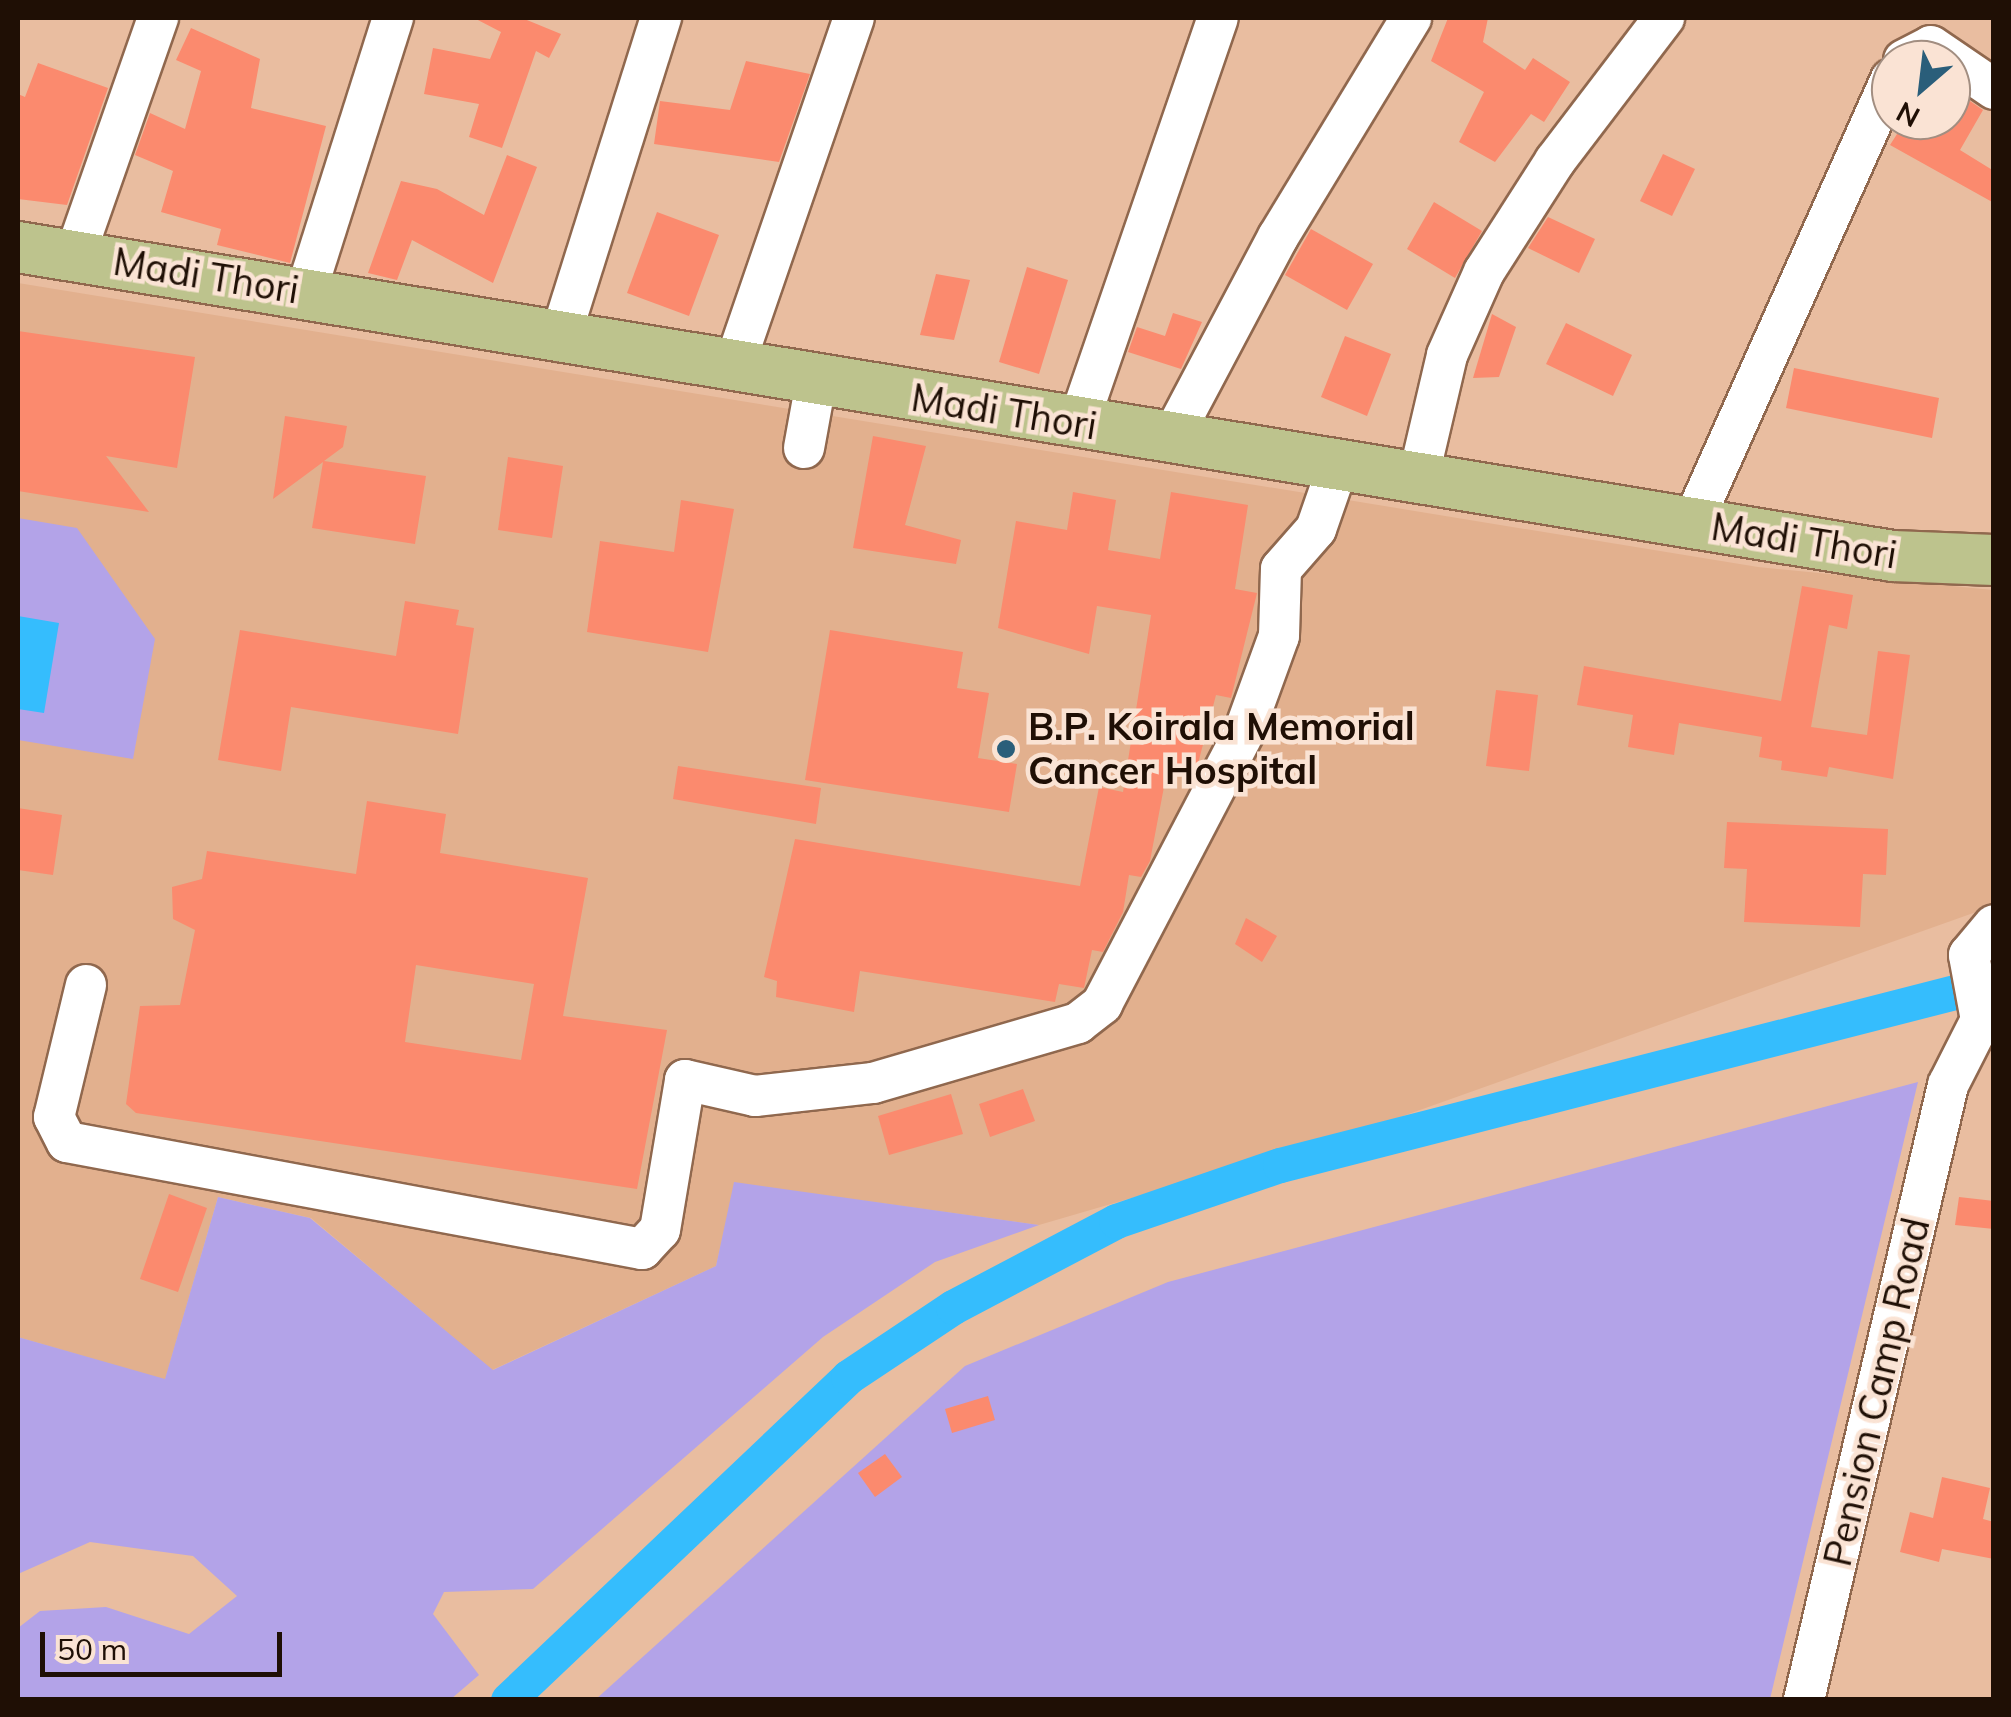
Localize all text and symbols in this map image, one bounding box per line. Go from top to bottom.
north arrow [1871,40,1971,140]
text: N [1890,95,1925,136]
street label: Madi Thori [110,239,302,313]
street label: Madi Thori [908,375,1100,449]
street label: Madi Thori [1708,504,1900,578]
place label: B.P. Koirala Memorial Cancer Hospital [1028,704,1415,794]
marker: B.P. Koirala Memorial Cancer Hospital [993,736,1019,762]
street label: Pension Camp Road [1815,1213,1939,1571]
scale bar [45,1612,288,1674]
text: 50 m [57,1630,127,1668]

